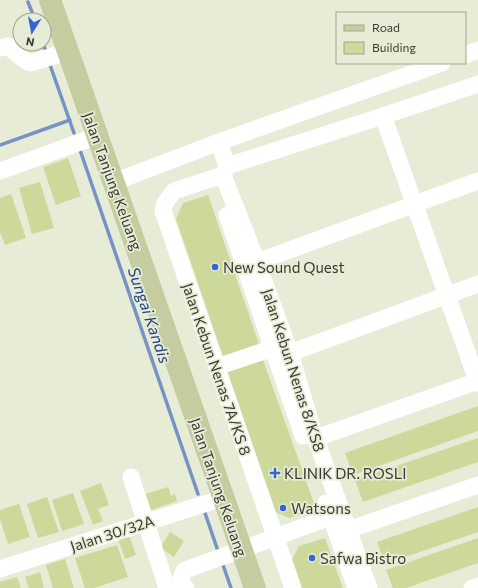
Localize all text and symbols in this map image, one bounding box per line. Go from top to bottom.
north arrow [12,12,52,52]
legend [336,12,466,64]
text: Road [372,20,400,34]
text: N [25,35,35,49]
text: Building [372,40,416,54]
street label: Jalan Tanjung Keluang [80,109,146,253]
place label: New Sound Quest [223,258,345,276]
marker: New Sound Quest [210,262,220,272]
water label: Sungai Kandis [125,264,175,366]
street label: Jalan Kebun Nenas 7A/KS 8 [179,280,255,458]
street label: Jalan Kebun Nenas 8/KS8 [259,286,329,454]
street label: Jalan Tanjung Keluang [187,415,251,559]
place label: KLINIK DR. ROSLI [284,464,406,482]
marker: KLINIK DR. ROSLI [269,467,281,479]
place label: Watsons [291,499,351,517]
marker: Watsons [278,503,288,513]
street label: Jalan 30/32A [68,511,156,555]
place label: Safwa Bistro [320,549,406,567]
marker: Safwa Bistro [307,553,317,563]

